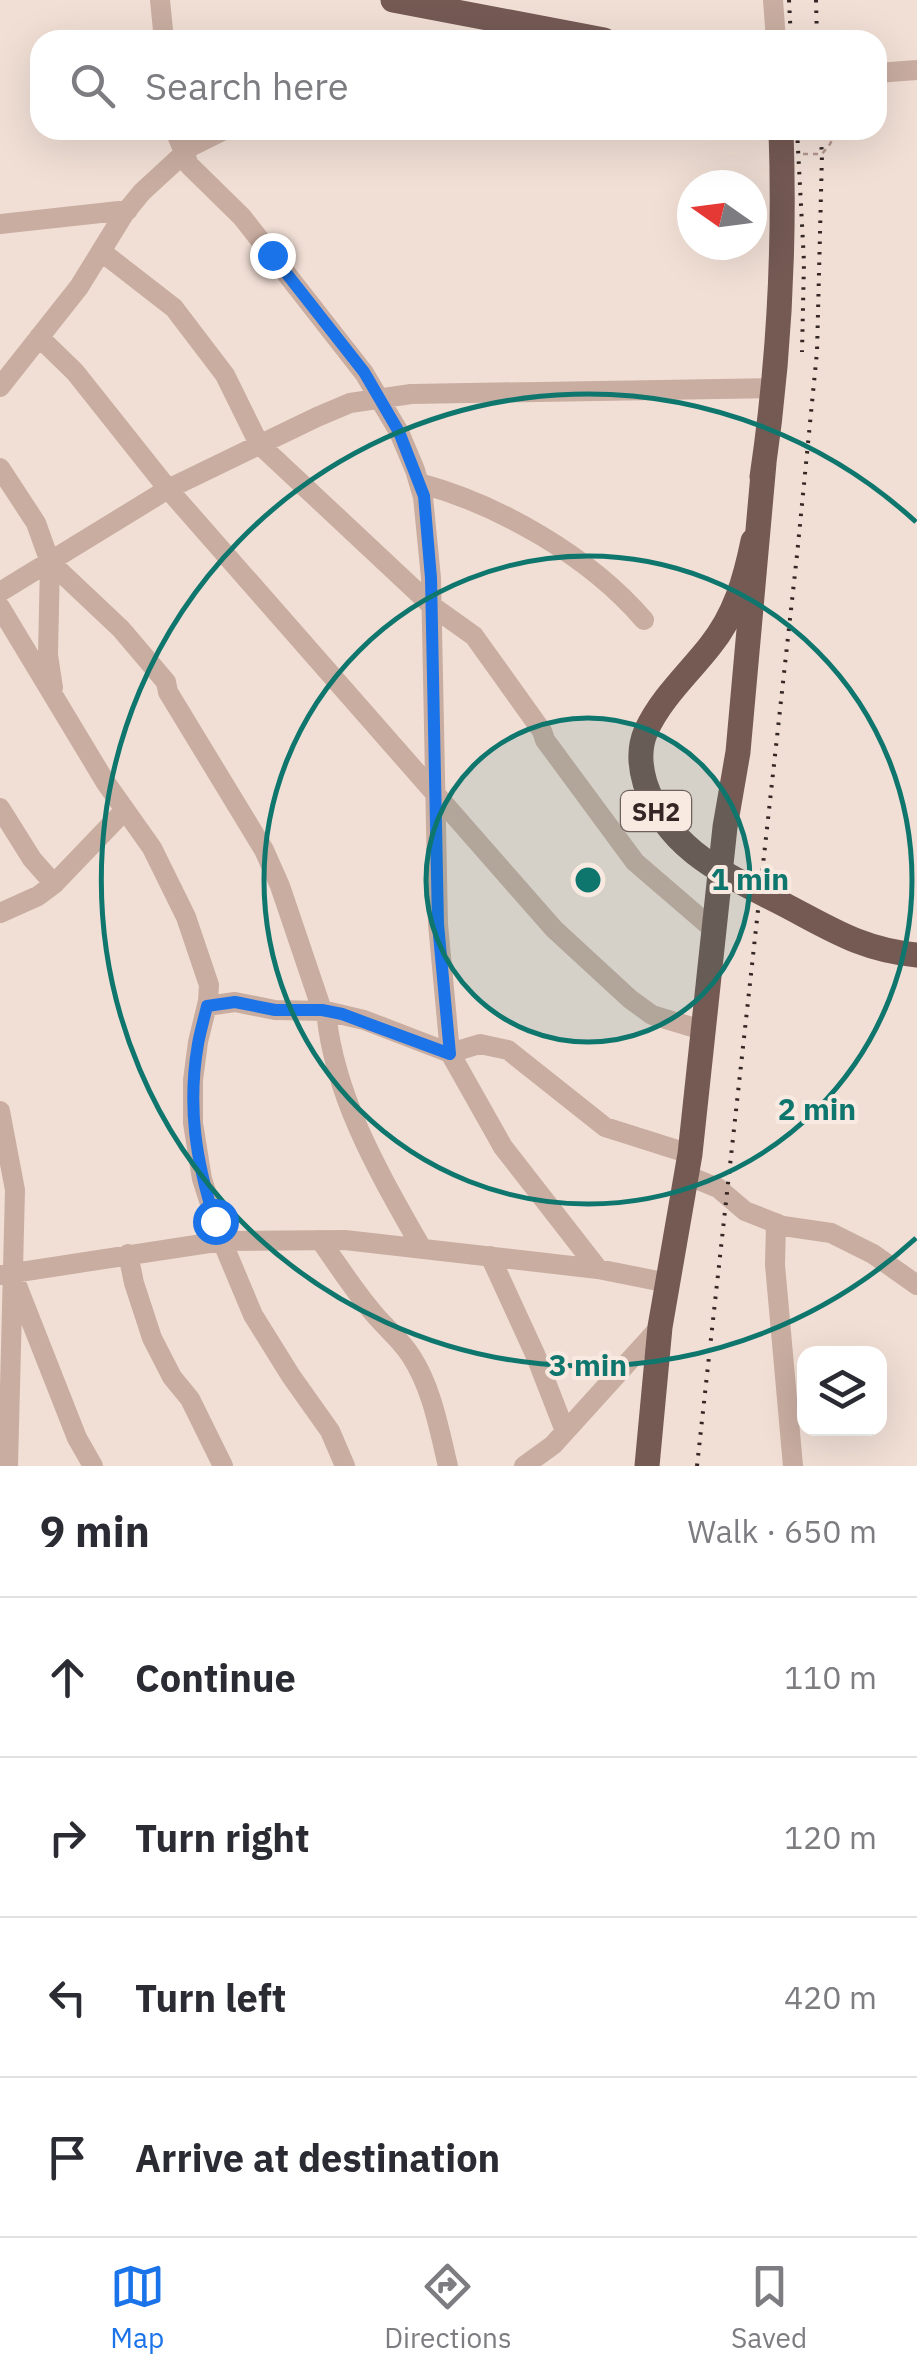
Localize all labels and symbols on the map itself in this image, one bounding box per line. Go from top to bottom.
north arrow [677,170,767,260]
route end [250,233,296,279]
road number: SH2 [621,791,691,831]
text: 1 min [711,859,789,898]
centre of rings [570,862,606,898]
text: 2 min [778,1089,856,1128]
route start [193,1199,239,1245]
text: 3 min [549,1345,627,1384]

